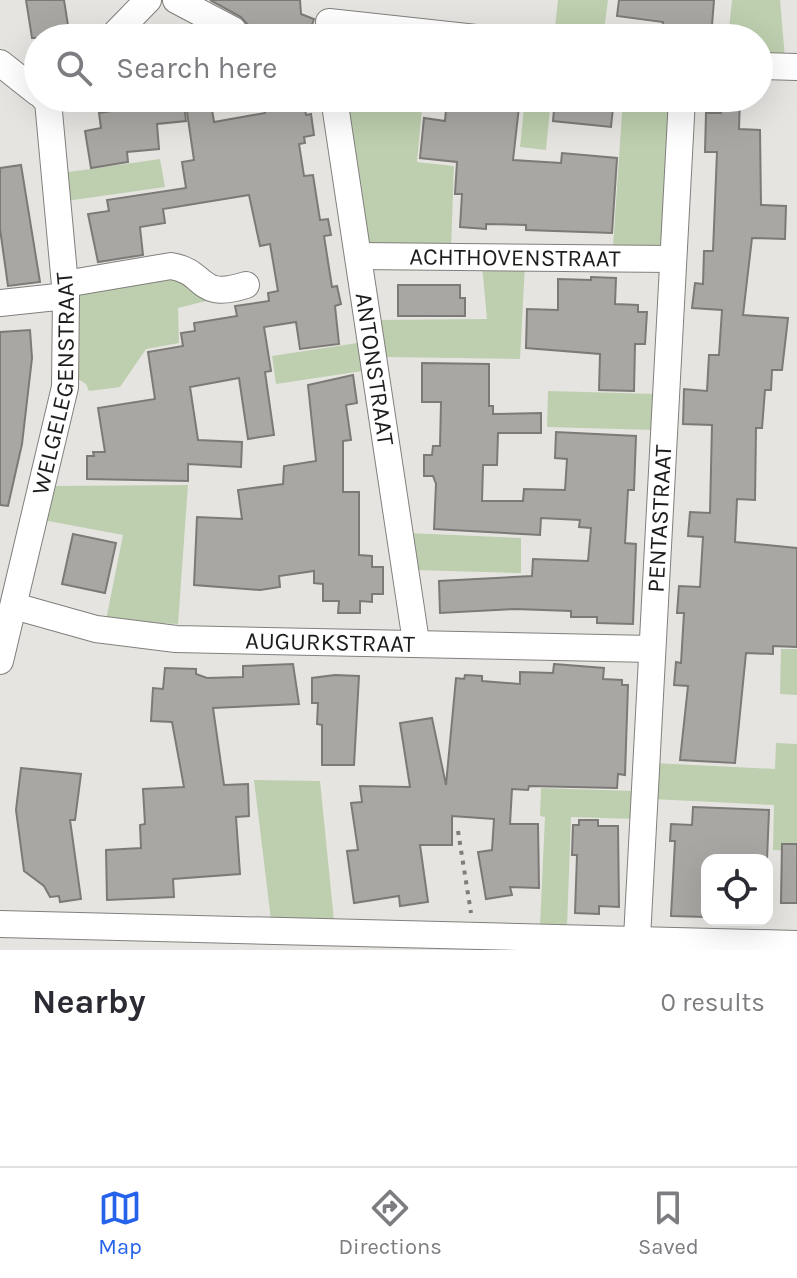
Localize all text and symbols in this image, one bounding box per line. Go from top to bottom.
search box [24,24,773,112]
icon: search [52,46,96,90]
text: Search here [116,50,277,86]
street label: ACHTHOVENSTRAAT [409,242,621,273]
street label: WELGELEGENSTRAAT [26,271,80,497]
street label: ANTONSTRAAT [350,291,400,447]
street label: PENTASTRAAT [642,444,677,593]
street label: AUGURKSTRAAT [245,626,415,658]
map controls [701,854,773,926]
button: locate [701,854,773,926]
text: Nearby [32,982,146,1022]
text: 0 results [661,987,765,1018]
tab: Map [98,1186,142,1260]
tab: Directions [338,1186,442,1260]
tab: Saved [638,1186,699,1260]

